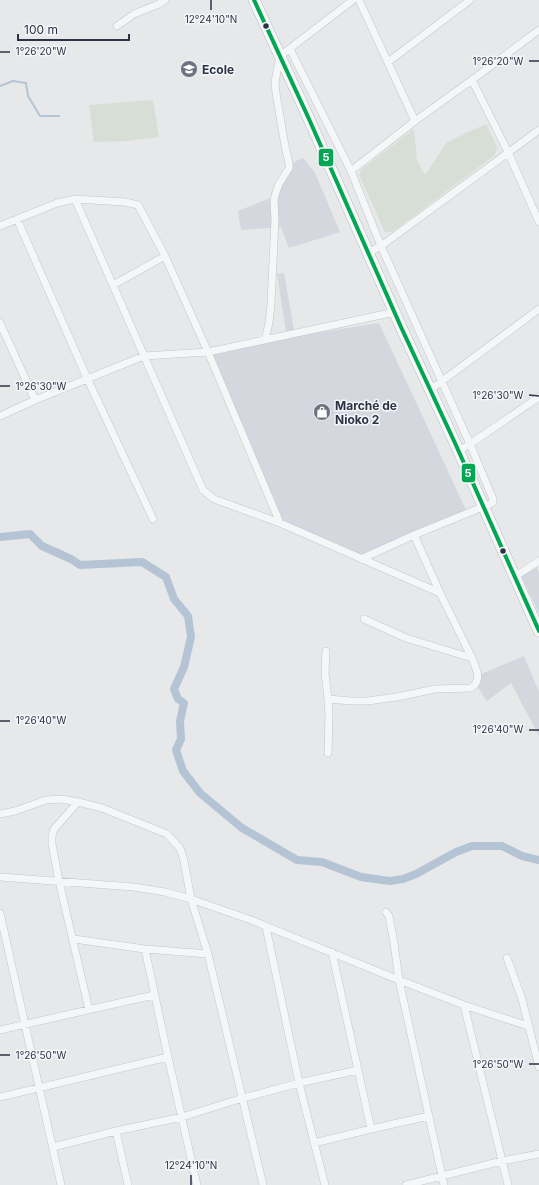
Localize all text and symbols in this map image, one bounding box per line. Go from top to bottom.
text: 12°24'10"N [185,13,237,25]
scale bar [18,16,129,42]
unlabelled marker [261,21,271,31]
text: 100 m [24,22,58,37]
text: 1°26'20"W [16,45,67,57]
text: 1°26'20"W [473,55,524,67]
school or university icon: Ecole [179,59,199,79]
place label: Ecole [202,62,234,77]
line badge: 5 [318,148,334,167]
text: 5 [322,150,330,164]
text: 1°26'30"W [16,380,67,392]
text: 1°26'30"W [473,389,524,401]
place label: Marché de Nioko 2 [335,398,397,427]
shop icon: Marché de Nioko 2 [312,402,332,422]
line badge: 5 [461,463,476,483]
text: 5 [464,466,472,480]
unlabelled marker [498,546,508,556]
text: 1°26'40"W [16,714,66,726]
text: 1°26'40"W [473,723,523,735]
text: 1°26'50"W [16,1049,67,1061]
text: 1°26'50"W [473,1058,524,1070]
text: 12°24'10"N [165,1159,217,1171]

